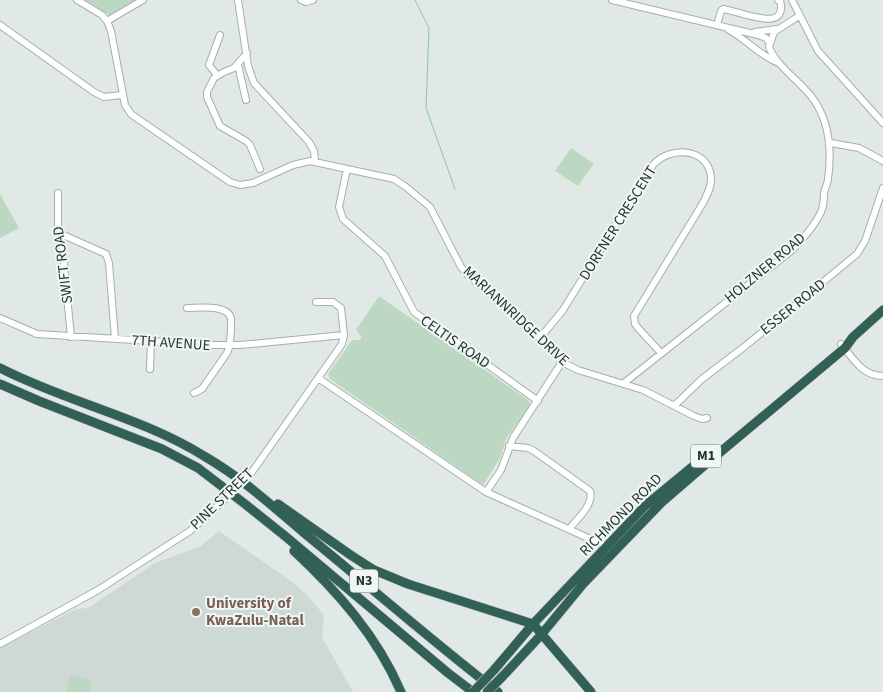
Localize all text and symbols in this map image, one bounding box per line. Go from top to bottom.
street label: DORFNER CRESCENT [574,162,662,284]
street label: SWIFT ROAD [48,225,78,305]
street label: HOLZNER ROAD [720,228,810,308]
street label: MARIANNRIDGE DRIVE [458,261,574,371]
street label: ESSER ROAD [756,274,830,340]
street label: CELTIS ROAD [416,310,494,374]
street label: 7TH AVENUE [131,330,211,356]
road number: M1 [691,444,721,468]
street label: PINE STREET [186,463,258,535]
street label: RICHMOND ROAD [575,469,667,561]
road number: N3 [350,570,378,592]
place label: University of KwaZulu-Natal [206,593,304,631]
marker: University of KwaZulu-Natal [190,606,202,618]

